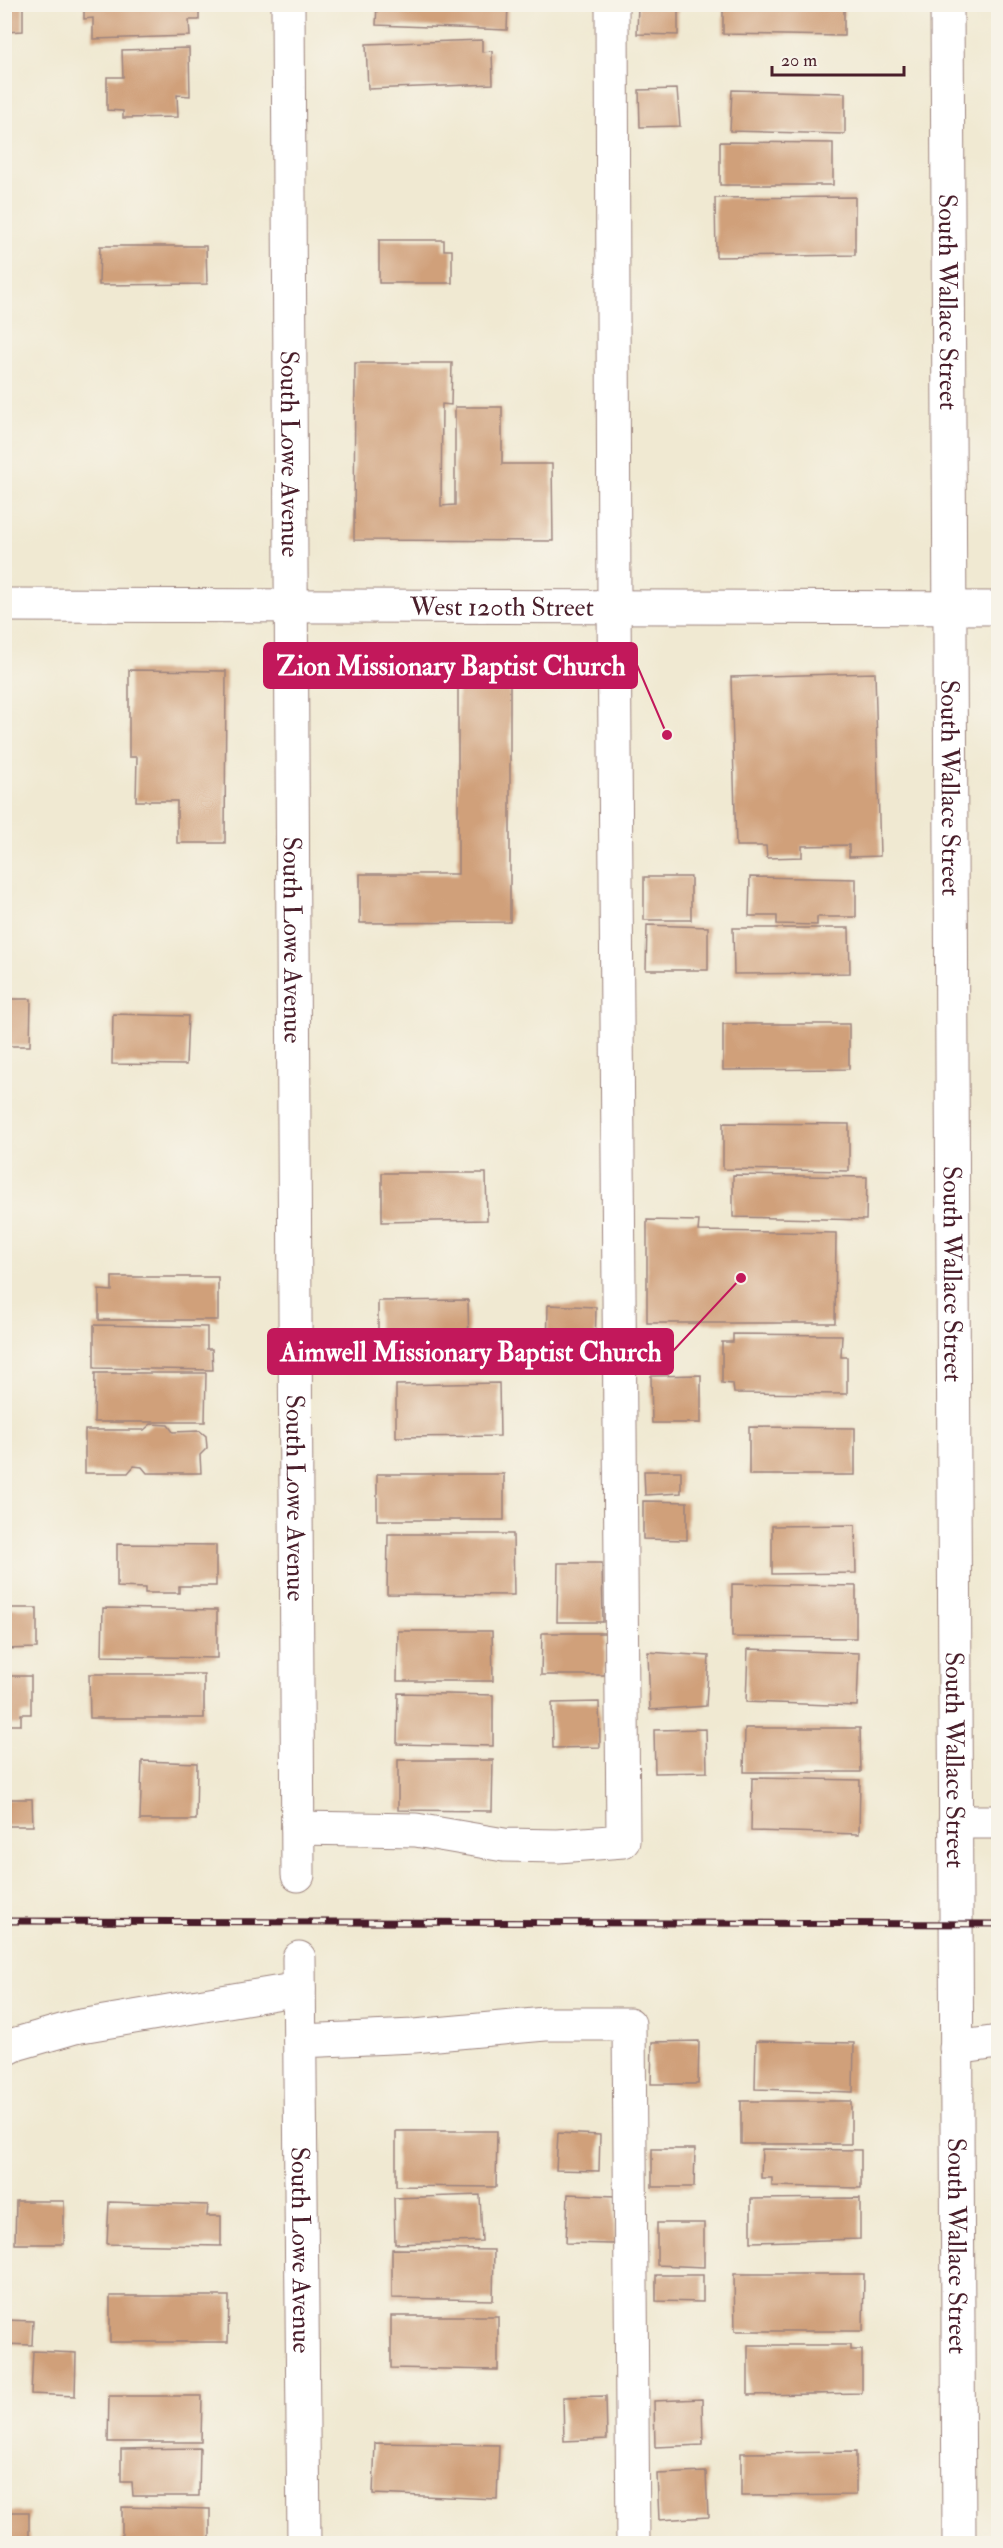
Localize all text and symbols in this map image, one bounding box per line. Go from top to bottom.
scale bar [772,39,904,77]
text: 20 m [781,49,817,72]
street label: South Wallace Street [931,194,964,410]
street label: South Lowe Avenue [273,350,306,558]
street label: West 120th Street [409,591,594,624]
callout: Zion Missionary Baptist Church [264,643,637,688]
text: Zion Missionary Baptist Church [276,650,626,684]
street label: South Wallace Street [933,680,966,896]
street label: South Lowe Avenue [275,836,309,1044]
street label: South Wallace Street [935,1166,969,1382]
callout: Aimwell Missionary Baptist Church [268,1329,673,1374]
text: Aimwell Missionary Baptist Church [279,1336,663,1370]
street label: South Lowe Avenue [278,1394,312,1602]
street label: South Wallace Street [938,1652,971,1868]
street label: South Wallace Street [940,2138,973,2354]
street label: South Lowe Avenue [284,2146,317,2354]

